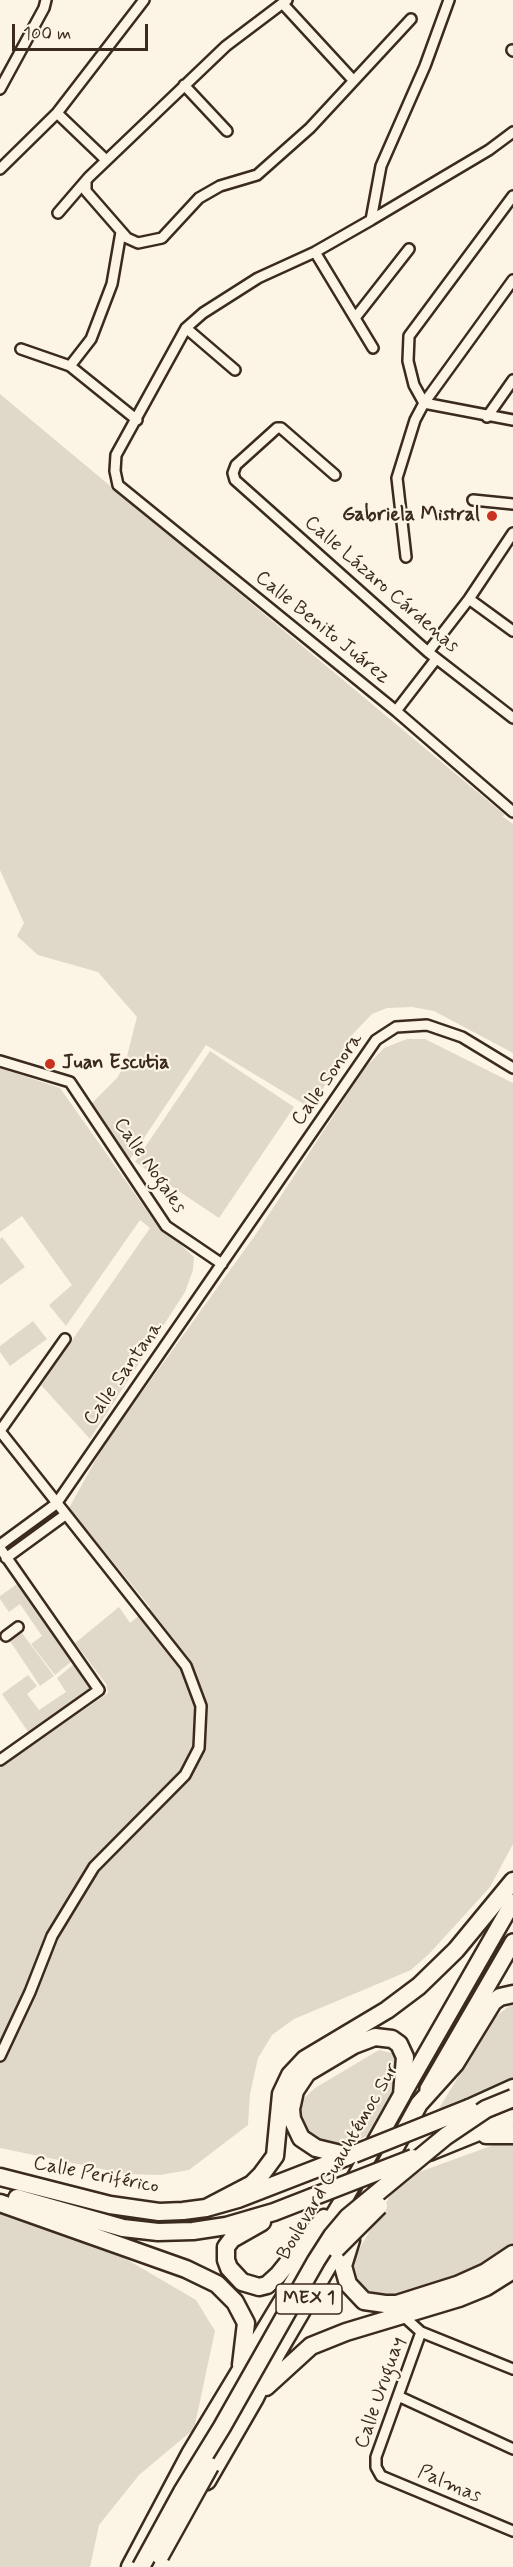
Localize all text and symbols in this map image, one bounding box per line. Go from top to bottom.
scale bar [15,12,152,50]
text: 100 m [23,22,71,46]
place label: Gabriela Mistral [342,504,480,528]
marker: Gabriela Mistral [485,509,499,523]
street label: Calle Lázaro Cárdenas [299,511,463,659]
street label: Calle Benito Juárez [250,566,394,690]
street label: Calle Sonora [287,1029,369,1131]
place label: Juan Escutia [62,1052,170,1076]
marker: Juan Escutia [43,1057,57,1071]
street label: Calle Nogales [107,1114,191,1218]
street label: Calle Santana [79,1317,169,1431]
street label: Boulevard Cuauhtémoc Sur [273,2059,405,2265]
street label: Calle Periférico [31,2152,161,2200]
road number: MEX 1 [276,2284,342,2314]
street label: Calle Uruguay [351,2334,411,2452]
street label: Palmas [414,2461,484,2509]

